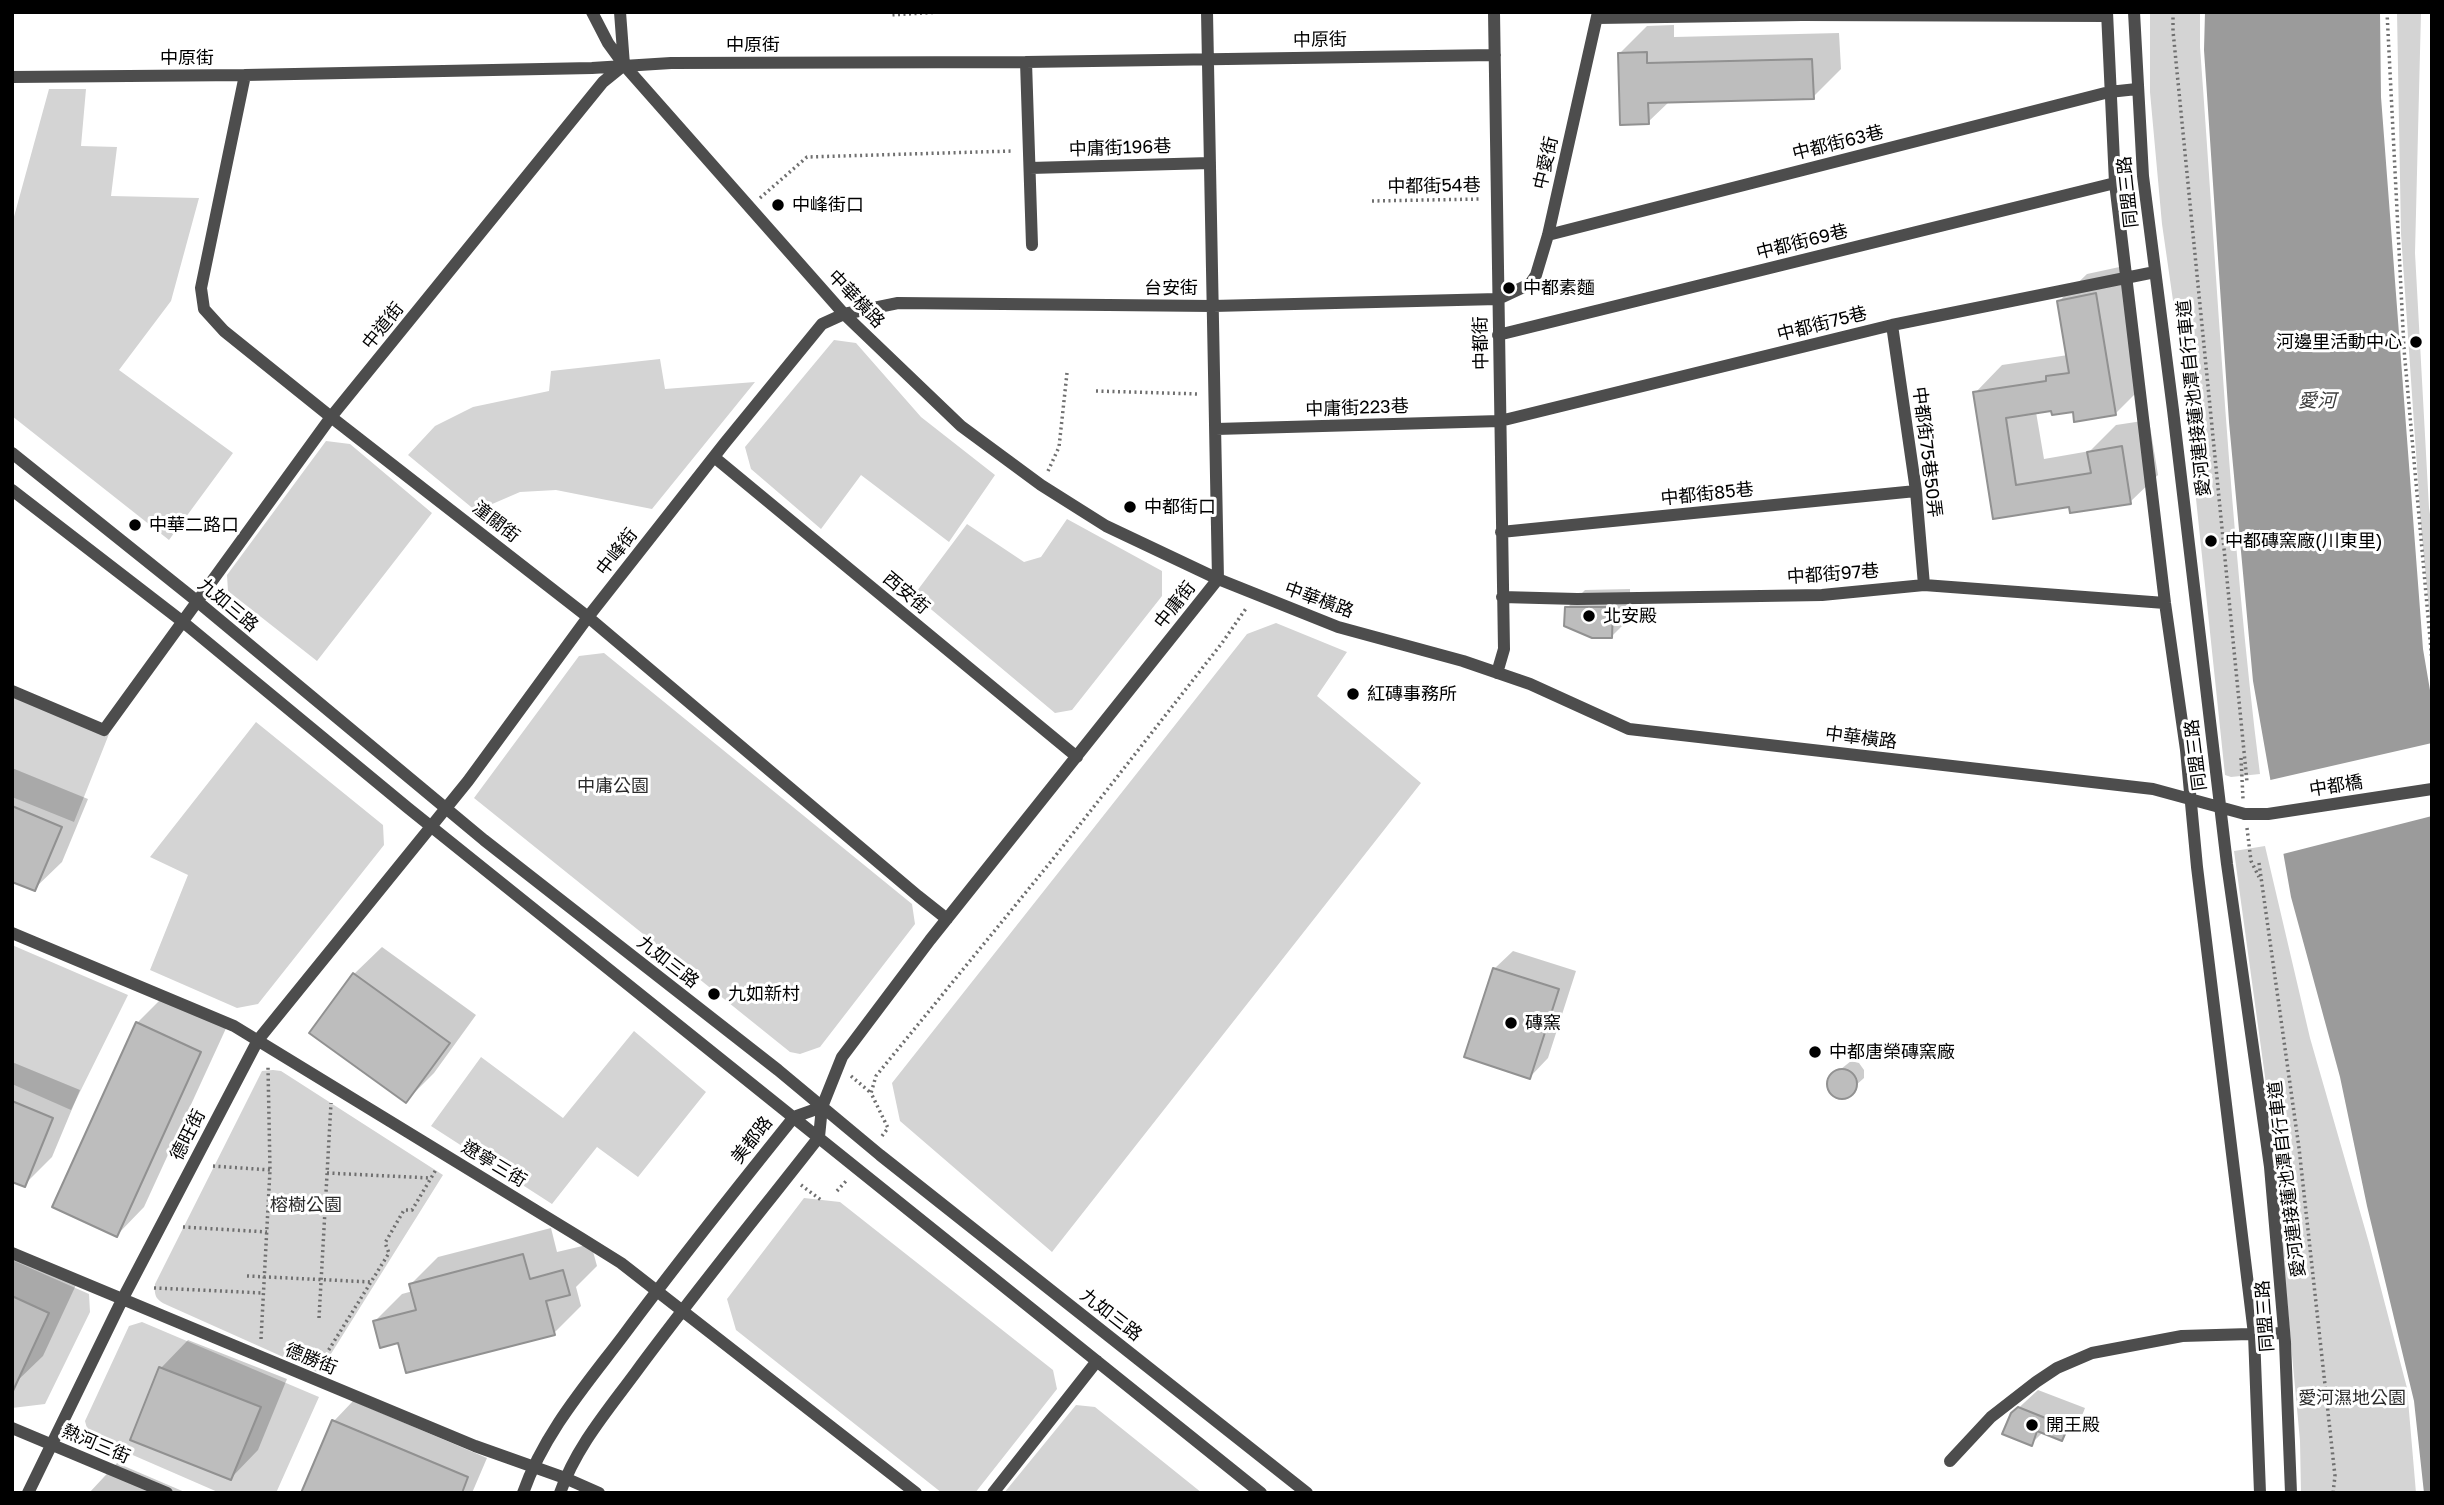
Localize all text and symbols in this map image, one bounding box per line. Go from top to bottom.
street label: 中原街 [1293,29,1347,51]
street label: 中原街 [726,34,780,56]
street label: 中原街 [160,47,214,69]
street label: 中都街63巷 [1790,121,1886,165]
street label: 中愛街 [1529,134,1563,192]
street label: 中庸街196巷 [1068,135,1172,161]
street label: 同盟三路 [2113,155,2143,229]
street label: 中都街54巷 [1387,174,1481,198]
place label: 中峰街口 [792,194,864,216]
marker: 中峰街口 [770,197,786,213]
street label: 中都街69巷 [1754,220,1850,264]
street label: 中華橫路 [823,266,889,332]
street label: 台安街 [1144,277,1198,299]
place label: 中都素麵 [1523,277,1595,299]
marker: 中都素麵 [1501,280,1517,296]
street label: 中道街 [358,298,408,354]
street label: 愛河連接蓮池潭自行車道 [2173,298,2215,498]
street label: 中都街75巷 [1775,302,1869,346]
street label: 中都街 [1470,316,1492,370]
place label: 河邊里活動中心 [2276,331,2402,353]
marker: 河邊里活動中心 [2408,334,2424,350]
street label: 中都街75巷50弄 [1908,385,1946,519]
water label: 愛河 [2298,390,2336,412]
street label: 中庸街223巷 [1305,395,1409,421]
street label: 中都街85巷 [1659,478,1755,510]
place label: 中都街口 [1144,496,1216,518]
street label: 潼關街 [468,497,524,547]
marker: 中都街口 [1122,499,1138,515]
place label: 中華二路口 [149,514,239,536]
marker: 中華二路口 [127,517,143,533]
street label: 中峰街 [592,524,642,580]
place label: 中都磚窯廠(川東里) [2225,530,2383,552]
marker: 中都磚窯廠(川東里) [2203,533,2219,549]
street label: 中都街97巷 [1786,560,1880,588]
street label: 西安街 [878,567,934,619]
street label: 九如三路 [193,574,263,636]
street label: 中庸街 [1150,577,1200,633]
street label: 中華橫路 [1281,578,1357,622]
place label: 北安殿 [1603,605,1657,627]
marker: 北安殿 [1581,608,1597,624]
place label: 紅磚事務所 [1367,683,1457,705]
marker: 紅磚事務所 [1345,686,1361,702]
street label: 同盟三路 [2181,718,2211,792]
street label: 中華橫路 [1824,723,1898,753]
street label: 中都橋 [2308,771,2364,801]
park label: 中庸公園 [577,775,649,797]
street label: 九如三路 [633,931,703,993]
place label: 九如新村 [728,983,800,1005]
marker: 九如新村 [706,986,722,1002]
place label: 磚窯 [1525,1012,1561,1034]
marker: 磚窯 [1503,1015,1519,1031]
place label: 中都唐榮磚窯廠 [1829,1041,1955,1063]
marker: 中都唐榮磚窯廠 [1807,1044,1823,1060]
street label: 愛河連接蓮池潭自行車道 [2264,1079,2310,1279]
street label: 德旺街 [166,1106,210,1164]
street label: 美都路 [727,1112,777,1168]
street label: 遼寧三街 [458,1136,530,1192]
park label: 榕樹公園 [270,1194,342,1216]
street label: 同盟三路 [2252,1279,2278,1353]
street label: 九如三路 [1076,1284,1146,1346]
street label: 德勝街 [282,1339,340,1379]
park label: 愛河濕地公園 [2298,1387,2406,1409]
place label: 開王殿 [2046,1414,2100,1436]
marker: 開王殿 [2024,1417,2040,1433]
street label: 熱河三街 [59,1420,133,1468]

